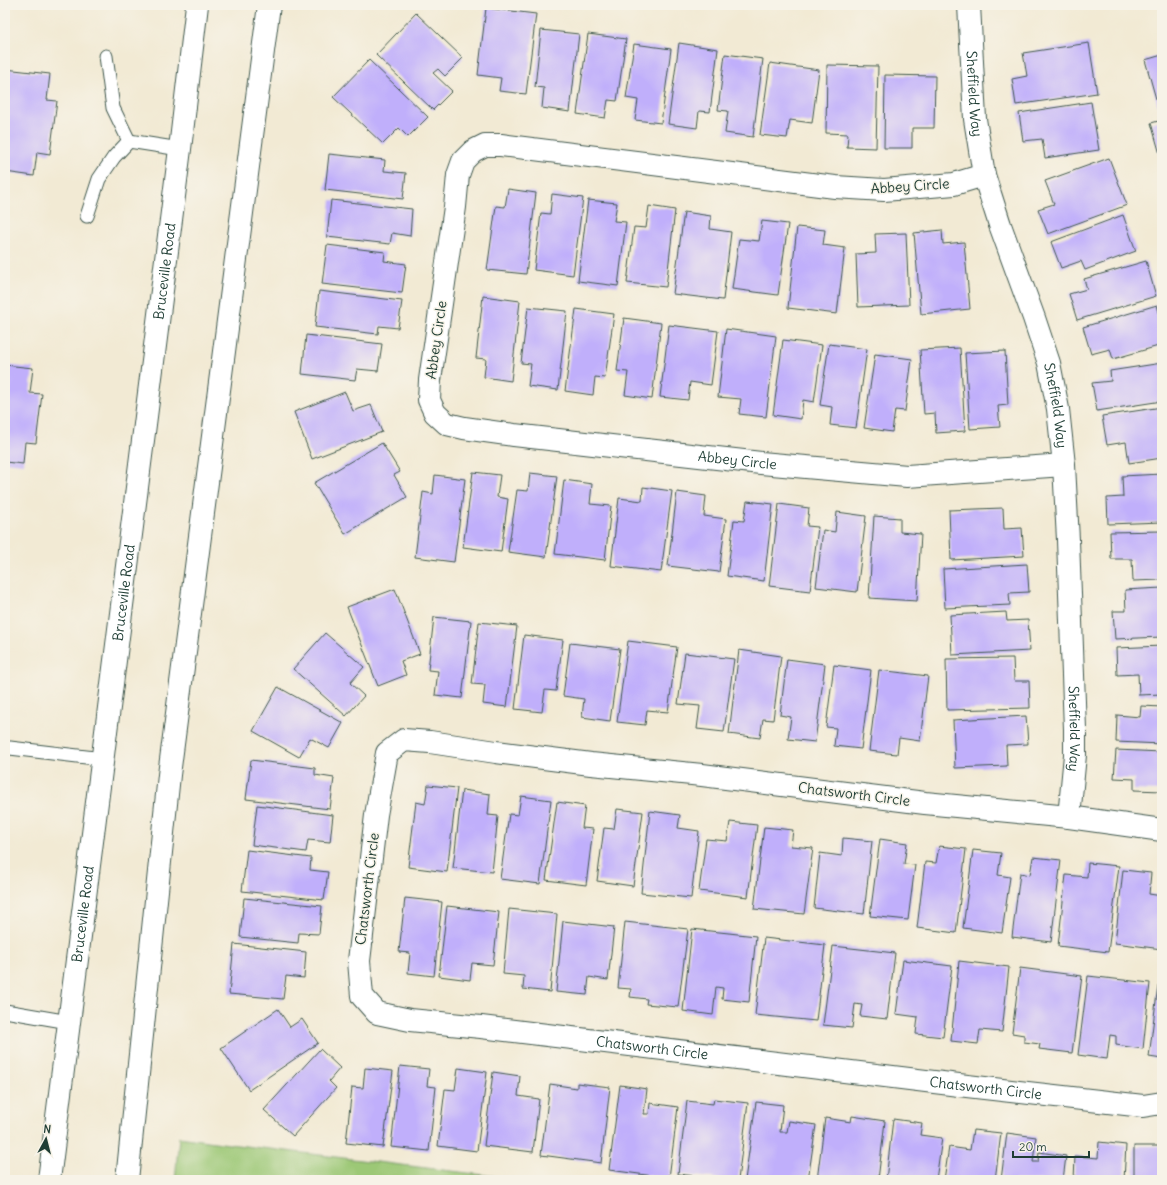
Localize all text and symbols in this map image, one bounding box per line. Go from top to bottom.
street label: Sheffield Way [962,50,987,138]
street label: Abbey Circle [870,174,950,198]
street label: Bruceville Road [149,222,180,321]
street label: Abbey Circle [422,300,450,380]
street label: Sheffield Way [1040,361,1071,449]
street label: Abbey Circle [697,447,777,473]
street label: Bruceville Road [109,543,139,642]
street label: Sheffield Way [1064,685,1084,773]
street label: Chatsworth Circle [797,778,911,810]
street label: Chatsworth Circle [351,832,383,946]
street label: Bruceville Road [68,865,98,964]
street label: Chatsworth Circle [595,1032,709,1064]
street label: Chatsworth Circle [928,1073,1043,1103]
north arrow [26,1119,66,1159]
text: N [43,1122,52,1136]
scale bar [1013,1133,1089,1159]
text: 20 m [1019,1139,1047,1154]

